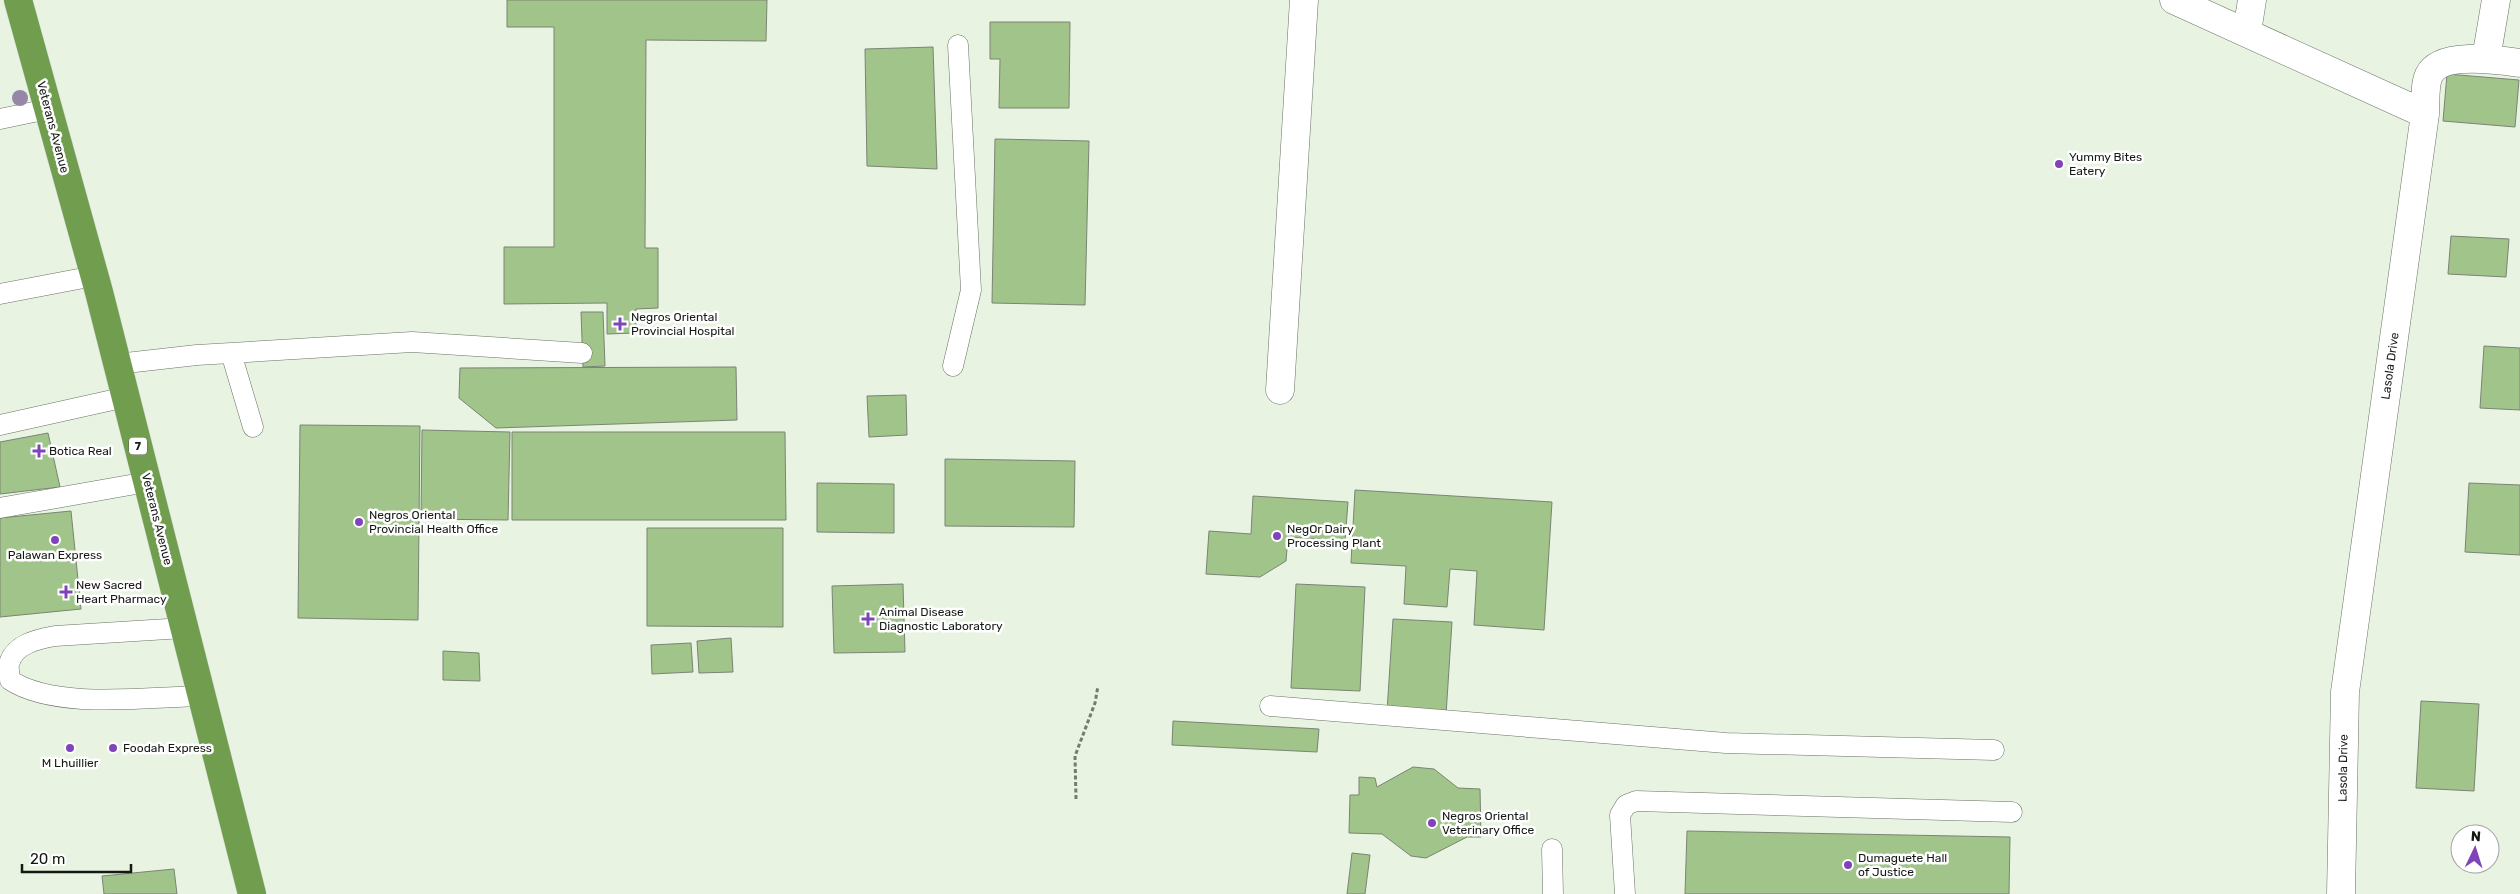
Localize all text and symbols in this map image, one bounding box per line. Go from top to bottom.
street label: Veterans Avenue [34,80,72,175]
place label: Yummy Bites Eatery [2069,150,2142,178]
marker: Yummy Bites Eatery [2053,158,2065,170]
place label: Negros Oriental Provincial Hospital [631,310,735,338]
marker: Negros Oriental Provincial Hospital [613,317,627,331]
street label: Lasola Drive [2378,331,2402,401]
road number: 7 [129,438,147,454]
place label: Botica Real [49,444,112,458]
marker: Botica Real [33,445,45,457]
street label: Veterans Avenue [139,471,175,567]
place label: Negros Oriental Provincial Health Office [369,508,498,536]
marker: Negros Oriental Provincial Health Office [353,516,365,528]
place label: NegOr Dairy Processing Plant [1287,522,1381,550]
marker: NegOr Dairy Processing Plant [1271,530,1283,542]
marker: Palawan Express [49,534,61,546]
place label: Palawan Express [8,548,102,562]
place label: New Sacred Heart Pharmacy [76,578,167,606]
marker: New Sacred Heart Pharmacy [60,586,72,598]
place label: Animal Disease Diagnostic Laboratory [879,605,1003,633]
marker: Animal Disease Diagnostic Laboratory [861,612,875,626]
street label: Lasola Drive [2335,734,2351,802]
place label: Foodah Express [123,741,212,755]
marker: M Lhuillier [64,742,76,754]
marker: Foodah Express [107,742,119,754]
place label: M Lhuillier [42,756,99,770]
place label: Negros Oriental Veterinary Office [1442,809,1535,837]
marker: Negros Oriental Veterinary Office [1426,817,1438,829]
north arrow [2450,824,2500,874]
text: N [2470,828,2481,845]
scale bar [22,842,131,874]
text: 20 m [30,850,65,868]
place label: Dumaguete Hall of Justice [1858,851,1947,879]
marker: Dumaguete Hall of Justice [1842,859,1854,871]

